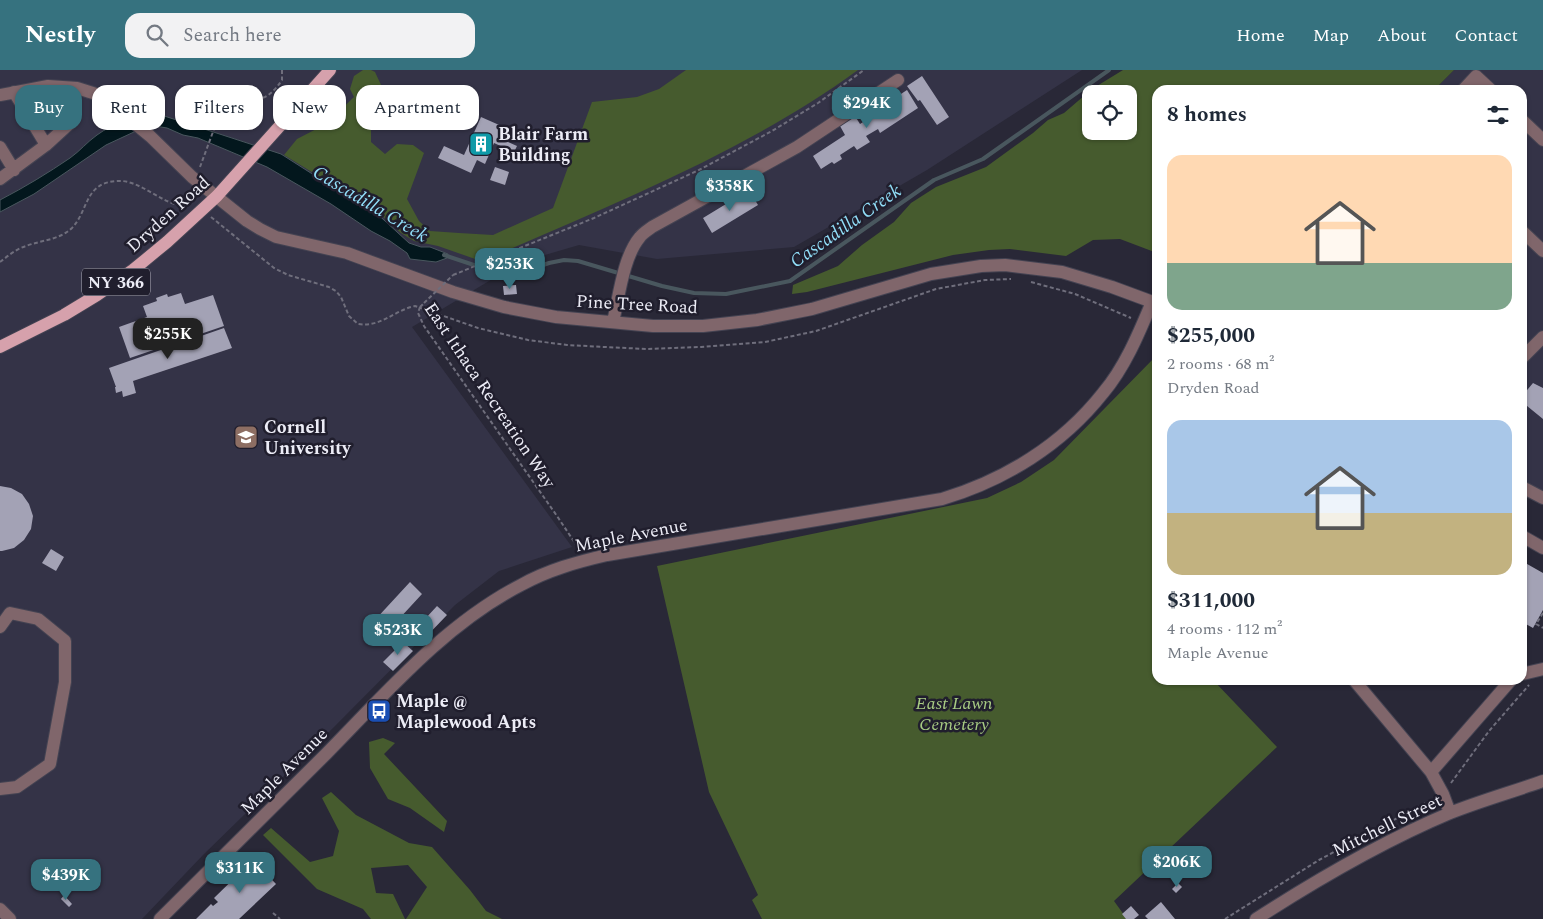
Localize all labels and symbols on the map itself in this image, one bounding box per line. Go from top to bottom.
pin: $294K [832,87,902,129]
place label: Blair Farm Building [498,121,588,169]
building icon: Blair Farm Building [468,131,494,157]
water label: Cascadilla Creek [307,158,434,250]
street label: Dryden Road [121,170,216,259]
pin: $358K [695,170,765,212]
water label: Cascadilla Creek [784,177,908,276]
pin: $253K [475,248,545,290]
road number: NY 366 [82,268,150,296]
street label: Pine Tree Road [575,288,699,321]
street label: East Ithaca Recreation Way [417,297,563,495]
pin: $255K [133,318,203,360]
place label: Cornell University [264,414,352,462]
school or university icon: Cornell University [233,424,259,450]
street label: Maple Avenue [572,511,690,560]
pin: $523K [363,614,433,656]
place label: Maple @ Maplewood Apts [396,688,536,736]
park label: East Lawn Cemetery [916,690,993,738]
bus stop icon: Maple @ Maplewood Apts [366,698,392,724]
street label: Maple Avenue [234,721,334,821]
street label: Mitchell Street [1328,787,1447,864]
pin: $206K [1142,846,1212,888]
pin: $311K [205,852,275,894]
pin: $439K [31,858,101,901]

